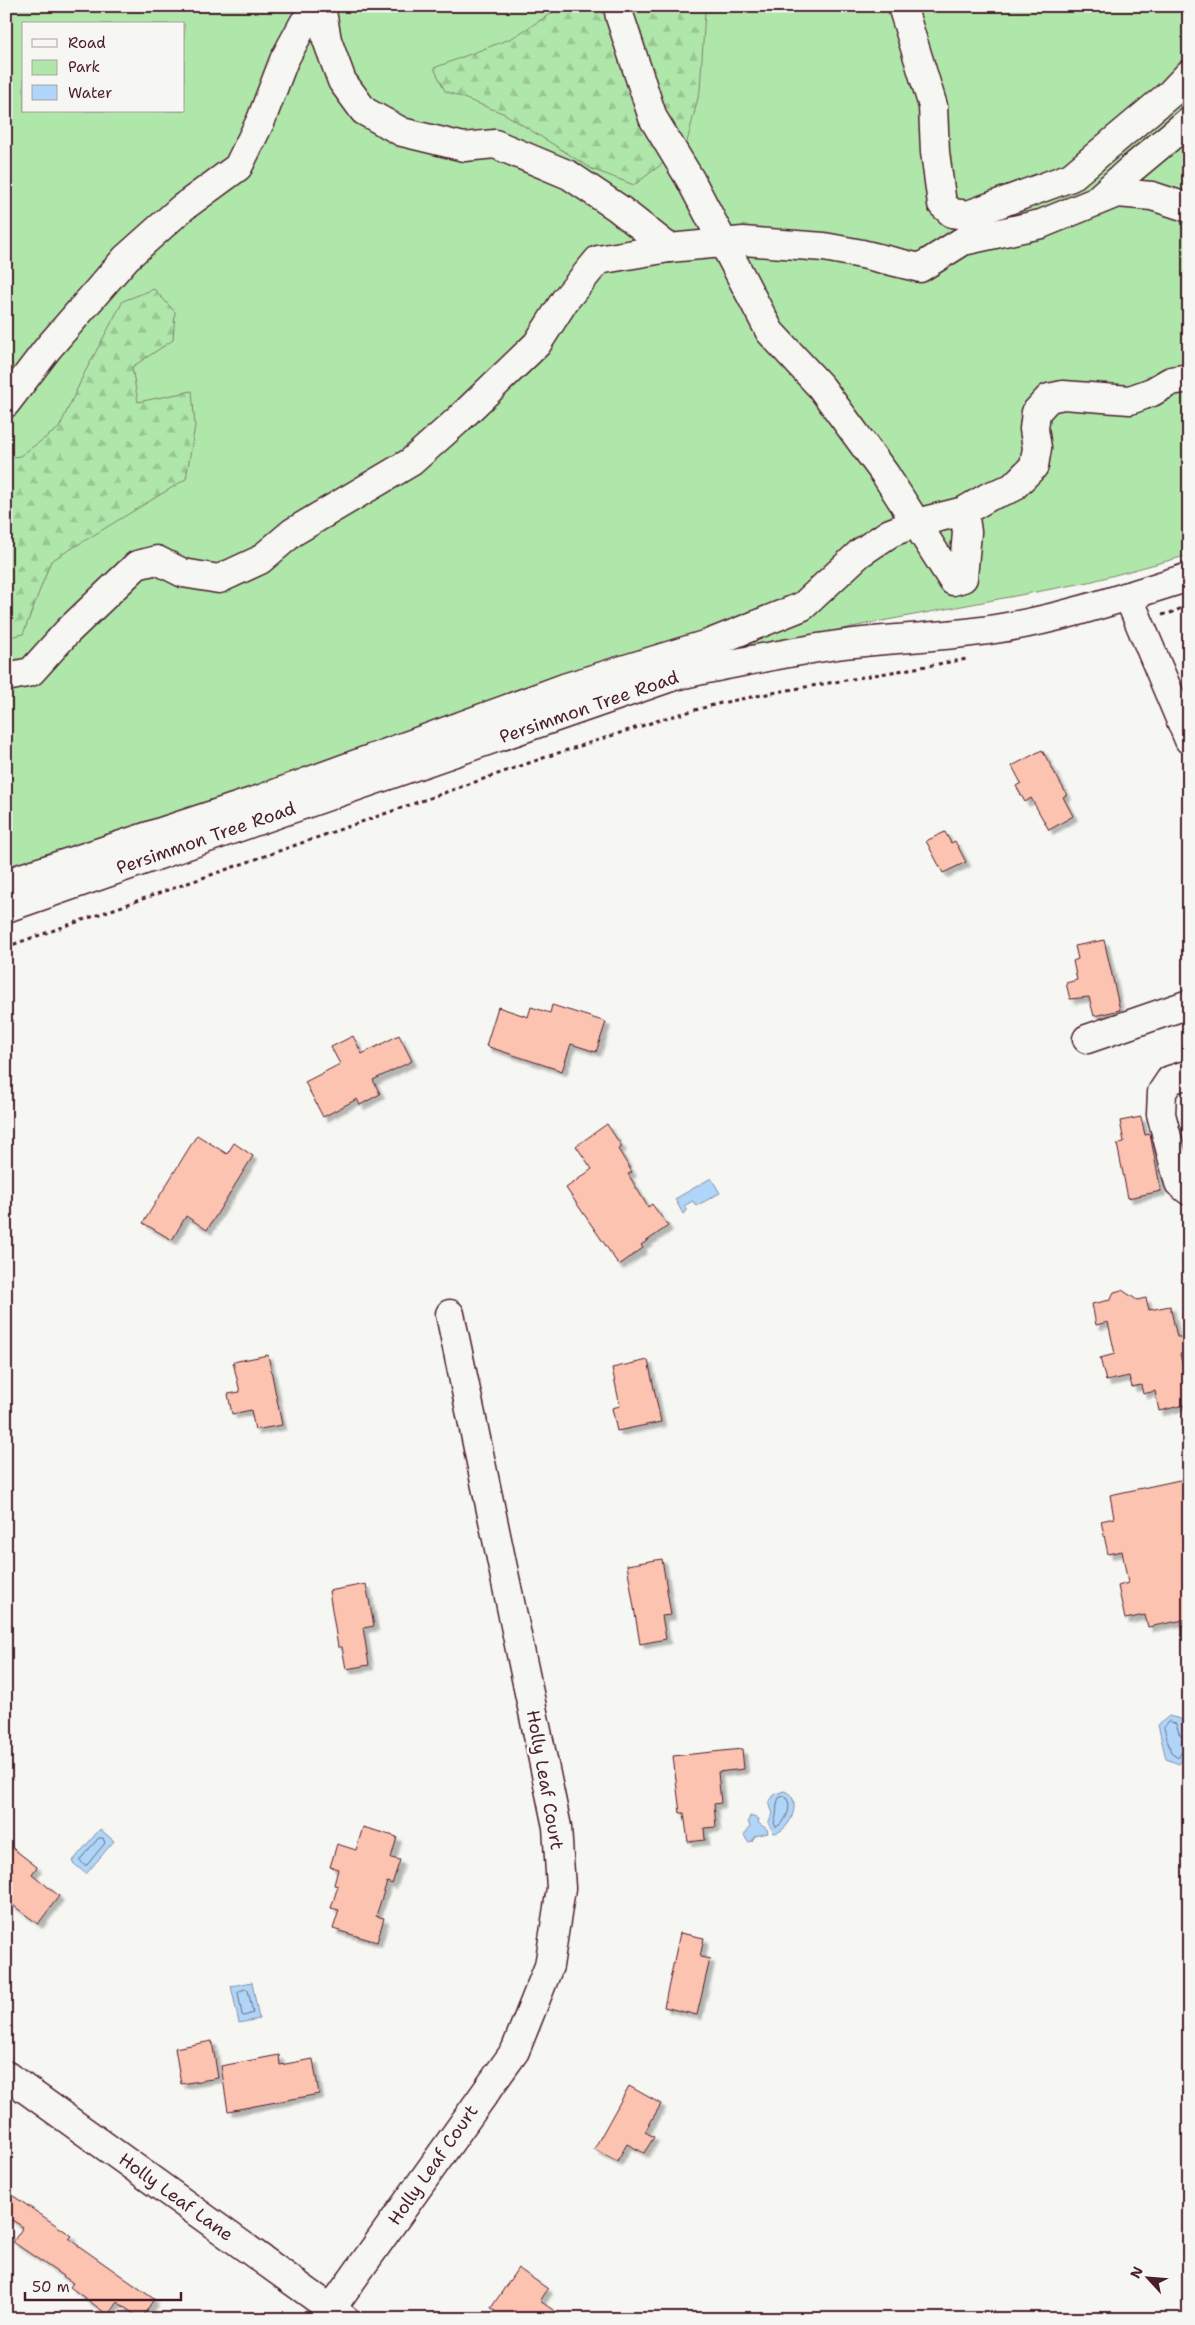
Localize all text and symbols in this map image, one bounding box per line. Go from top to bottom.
legend [22,22,185,112]
text: Road [68,33,106,53]
text: Park [68,57,100,77]
text: Water [68,83,112,103]
street label: Persimmon Tree Road [496,665,682,749]
street label: Persimmon Tree Road [113,796,299,880]
street label: Holly Leaf Court [521,1708,569,1852]
street label: Holly Leaf Court [383,2100,484,2230]
street label: Holly Leaf Lane [114,2147,238,2247]
north arrow [1122,2252,1172,2302]
text: N [1126,2263,1147,2281]
scale bar [25,2270,181,2302]
text: 50 m [32,2277,70,2297]

